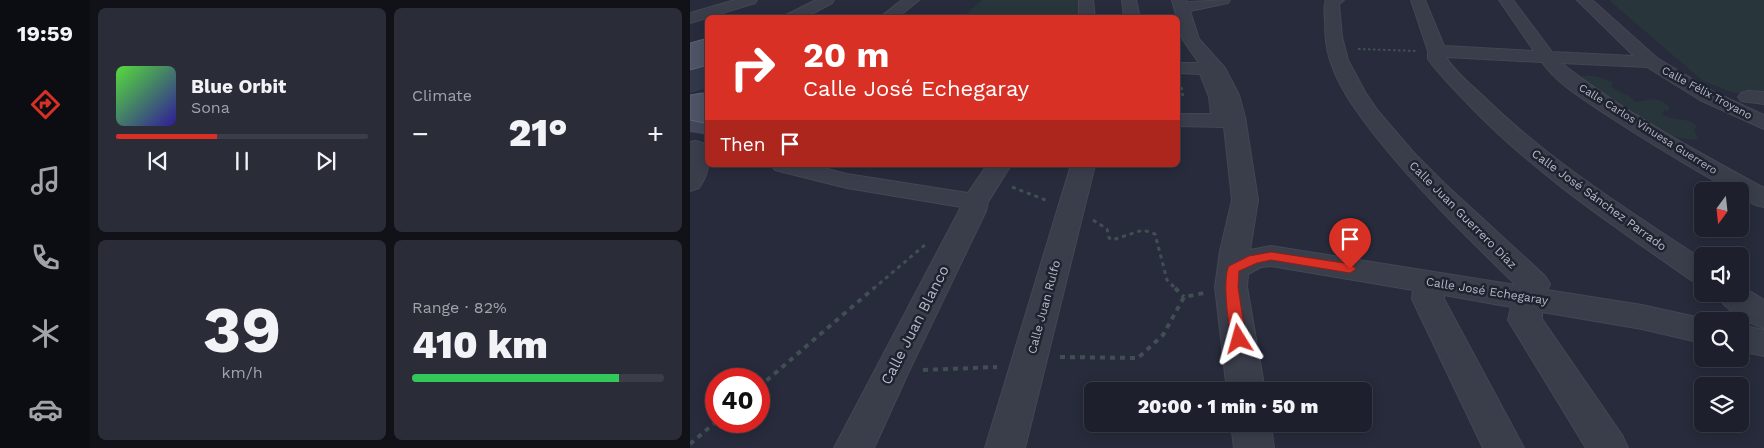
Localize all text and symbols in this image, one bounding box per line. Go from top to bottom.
text: 19:59 [17,21,73,46]
text: 20 m [803,34,889,76]
icon: right [720,35,785,100]
street label: Calle Félix Troyano [1660,64,1754,122]
text: Blue Orbit [191,75,286,98]
text: Calle José Echegaray [803,76,1029,101]
street label: Calle Carlos Vinuesa Guerrero [1576,81,1720,177]
text: Climate [412,86,472,105]
icon: directions [28,87,63,122]
text: Sona [191,98,230,117]
text: 21° [508,111,568,155]
text: − [412,117,429,150]
text: + [647,117,664,150]
icon: arrive [776,130,804,158]
text: Then [720,133,766,156]
street label: Calle José Sánchez Parrado [1529,146,1669,254]
icon: previous [144,147,172,175]
icon: pause [228,147,256,175]
icon: next [312,147,340,175]
street label: Calle Juan Guerrero Díaz [1406,158,1520,272]
icon: music [28,163,63,198]
north arrow [1694,182,1749,238]
map controls [1694,182,1749,432]
pin [1329,218,1371,269]
icon: arrive [1336,225,1364,253]
icon: phone [28,240,63,275]
button: sound [1694,247,1749,302]
street label: Calle Juan Rulfo [1025,259,1063,355]
street label: Calle Juan Blanco [877,262,953,388]
street label: Calle José Echegaray [1425,274,1550,308]
text: 39 [203,292,281,368]
text: Range · 82% [412,298,507,317]
position arrow [1212,312,1264,364]
button: search [1694,312,1749,367]
icon: climate [28,316,63,351]
text: 410 km [412,323,548,367]
text: km/h [221,363,263,382]
speed limit sign: 40 [705,368,770,433]
button: layers [1694,377,1749,432]
icon: car [28,392,63,427]
text: 20:00 · 1 min · 50 m [1138,395,1318,418]

